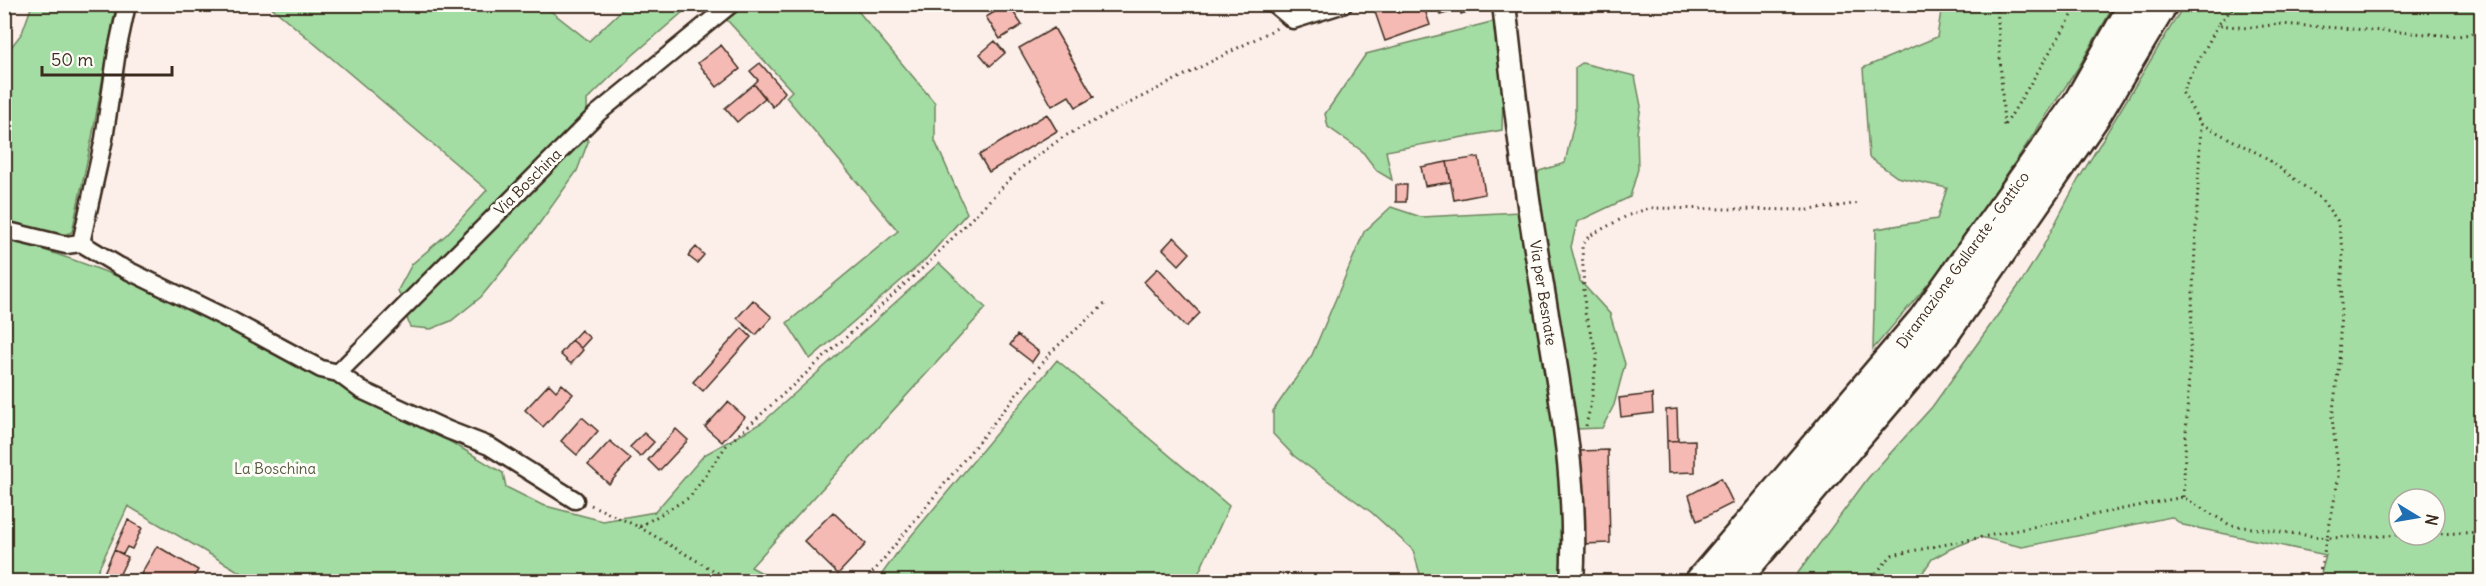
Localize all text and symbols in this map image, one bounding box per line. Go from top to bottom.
scale bar [42,39,172,77]
text: 50 m [51,48,93,71]
street label: Via Boschina [490,144,565,219]
street label: Diramazione Gallarate - Gattico [1892,168,2033,352]
street label: Via per Besnate [1526,239,1561,347]
park label: La Boschina [234,459,317,478]
north arrow [2387,487,2447,547]
text: N [2421,513,2443,527]

